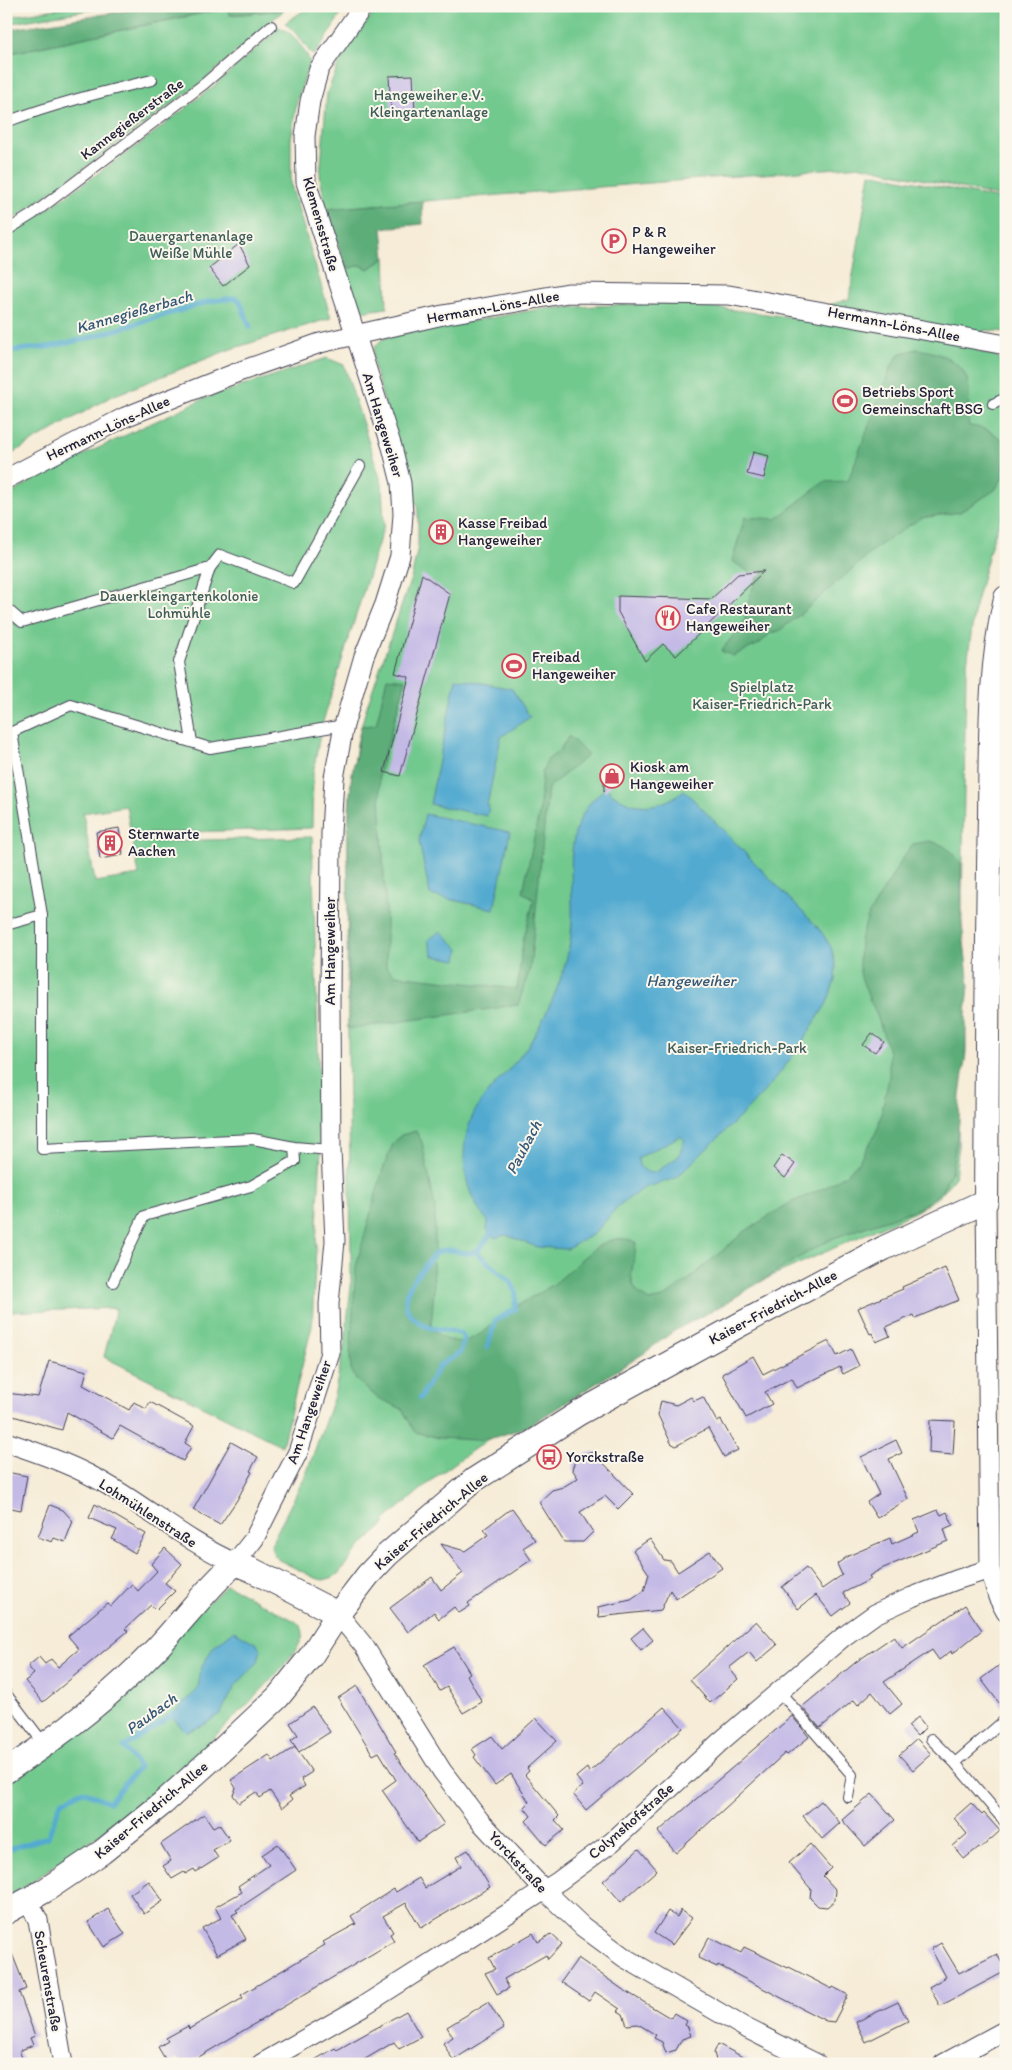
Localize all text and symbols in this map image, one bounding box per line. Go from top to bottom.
street label: Kannegießerstraße [77,74,187,164]
park label: Hangeweiher e.V. Kleingartenanlage [370,86,488,121]
street label: Klemensstraße [299,175,343,273]
place label: P & R Hangeweiher [632,223,716,258]
park label: Dauergartenanlage Weiße Mühle [129,227,253,262]
parking icon: P & R Hangeweiher [601,228,627,254]
water label: Kannegießerbach [74,286,195,337]
street label: Hermann-Löns-Allee [425,286,561,328]
street label: Hermann-Löns-Allee [826,302,962,346]
street label: Am Hangeweiher [359,370,407,480]
place label: Betriebs Sport Gemeinschaft BSG [862,383,983,418]
sports icon: Betriebs Sport Gemeinschaft BSG [832,388,858,414]
street label: Hermann-Löns-Allee [43,391,173,465]
place label: Kasse Freibad Hangeweiher [458,514,547,549]
building icon: Kasse Freibad Hangeweiher [428,519,454,545]
park label: Dauerkleingartenkolonie Lohmühle [100,587,258,622]
place label: Cafe Restaurant Hangeweiher [686,600,792,635]
restaurant icon: Cafe Restaurant Hangeweiher [655,605,681,631]
place label: Freibad Hangeweiher [532,648,616,683]
sports icon: Freibad Hangeweiher [501,653,527,679]
park label: Spielplatz Kaiser-Friedrich-Park [692,678,832,713]
place label: Kiosk am Hangeweiher [630,758,714,793]
shop icon: Kiosk am Hangeweiher [599,763,625,789]
place label: Sternwarte Aachen [128,825,200,860]
building icon: Sternwarte Aachen [97,830,123,856]
street label: Am Hangeweiher [321,897,339,1005]
water label: Hangeweiher [646,971,738,990]
park label: Kaiser-Friedrich-Park [667,1039,807,1057]
water label: Paubach [501,1117,546,1177]
street label: Kaiser-Friedrich-Allee [706,1266,840,1348]
street label: Am Hangeweiher [283,1358,335,1466]
bus stop icon: Yorckstraße [536,1444,562,1470]
place label: Yorckstraße [566,1448,644,1466]
street label: Kaiser-Friedrich-Allee [371,1468,491,1574]
street label: Lohmühlenstraße [96,1475,200,1551]
water label: Paubach [122,1688,181,1738]
street label: Kaiser-Friedrich-Allee [91,1757,211,1863]
street label: Colynshofstraße [585,1779,677,1863]
street label: Yorckstraße [485,1827,551,1897]
street label: Scheurenstraße [30,1929,66,2033]

